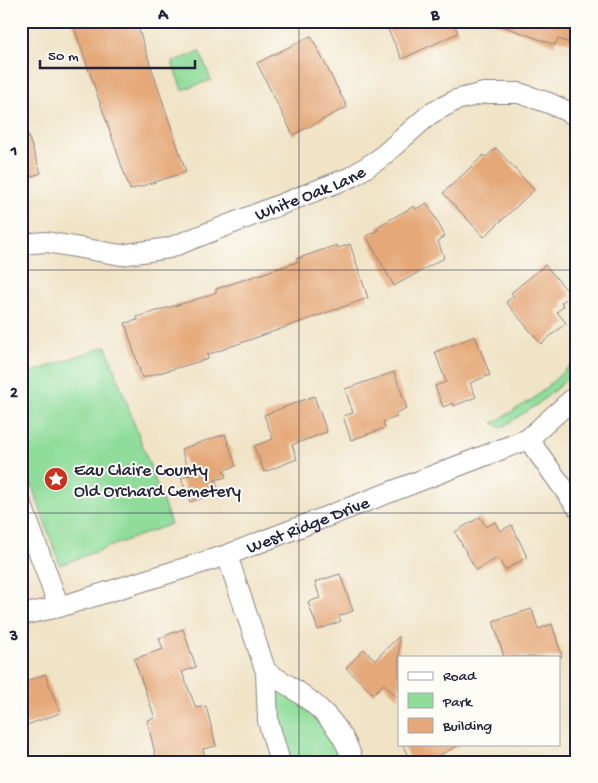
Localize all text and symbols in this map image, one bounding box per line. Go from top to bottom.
text: A [157,7,169,26]
text: B [430,7,440,26]
scale bar [40,38,195,70]
text: 50 m [48,48,79,66]
text: 1 [10,143,17,162]
street label: White Oak Lane [252,162,371,226]
text: 2 [10,385,18,404]
place label: Eau Claire County Old Orchard Cemetery [74,461,241,503]
place icon: Eau Claire County Old Orchard Cemetery [43,466,69,492]
street label: West Ridge Drive [244,493,373,559]
text: 3 [9,628,18,647]
legend [398,656,560,746]
text: Road [443,668,477,686]
text: Park [442,694,473,712]
text: Building [442,718,492,736]

